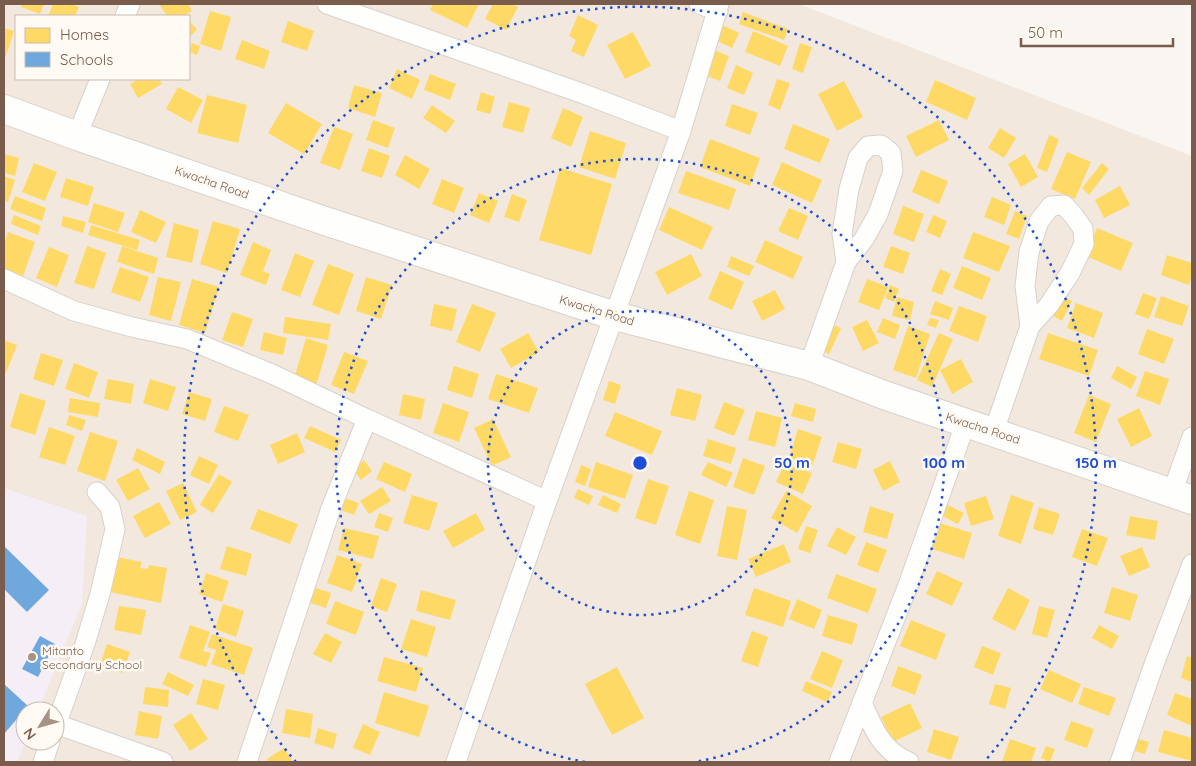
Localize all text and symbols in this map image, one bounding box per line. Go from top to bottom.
legend [15,15,190,80]
scale bar [1021,15,1174,47]
text: 50 m [1028,23,1063,42]
text: Homes [60,25,109,44]
text: Schools [60,50,113,69]
street label: Kwacha Road [173,162,251,202]
street label: Kwacha Road [558,291,636,329]
street label: Kwacha Road [944,409,1022,447]
text: 50 m [774,453,810,472]
text: 100 m [923,453,965,472]
text: 150 m [1075,453,1117,472]
centre of rings [631,454,649,472]
place label: Mitanto Secondary School [42,643,142,672]
marker: Mitanto Secondary School [26,651,38,663]
north arrow [15,701,65,751]
text: N [19,724,40,743]

